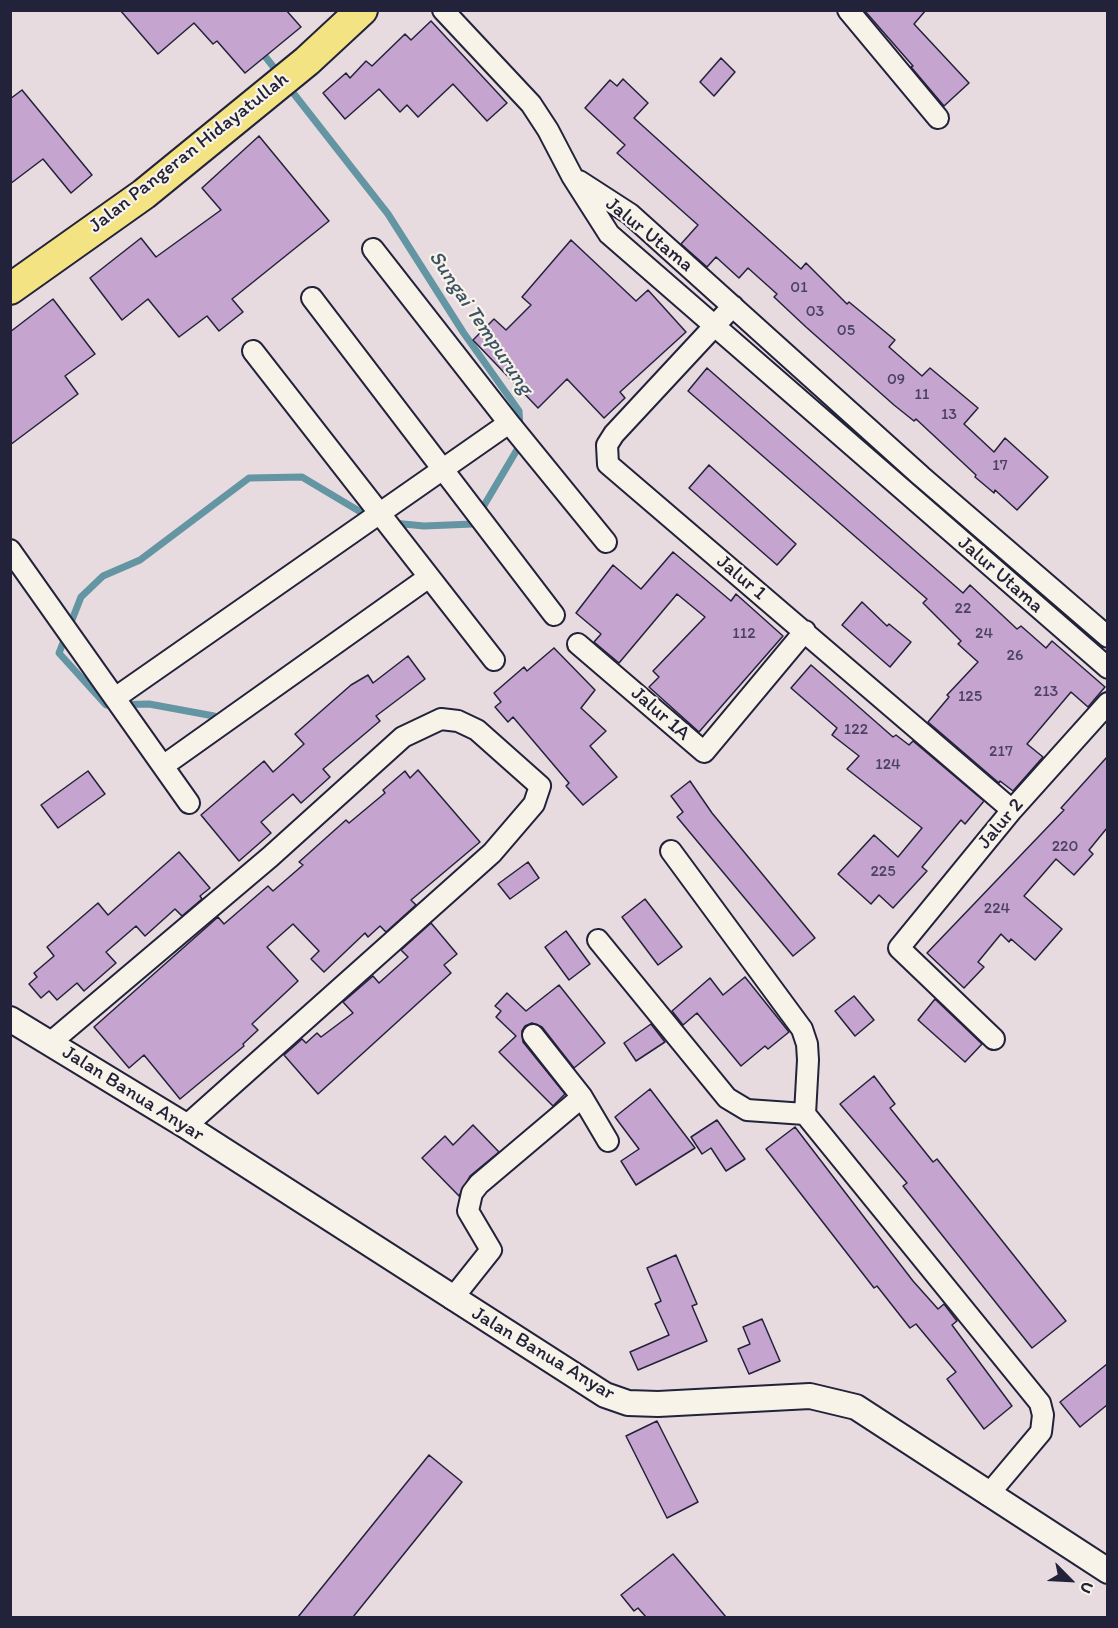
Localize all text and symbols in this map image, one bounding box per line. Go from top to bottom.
street label: Jalan Pangeran Hidayatullah [84,68,294,238]
street label: Jalur Utama [600,192,698,278]
water label: Sungai Tempurung [423,246,537,400]
house number: 01 [790,278,808,298]
house number: 03 [806,302,824,322]
house number: 05 [837,321,855,341]
house number: 09 [887,370,905,390]
house number: 11 [915,385,929,405]
house number: 13 [941,405,957,425]
house number: 17 [992,456,1008,476]
street label: Jalur Utama [952,531,1048,619]
street label: Jalur 1 [711,550,771,606]
house number: 22 [955,599,971,619]
house number: 112 [732,624,756,644]
house number: 24 [975,624,993,644]
house number: 26 [1007,646,1023,666]
street label: Jalur 1A [626,682,694,746]
house number: 213 [1034,682,1058,702]
house number: 125 [958,687,982,707]
house number: 122 [844,720,868,740]
house number: 217 [989,742,1013,762]
house number: 124 [875,755,901,775]
street label: Jalur 2 [973,794,1029,854]
house number: 220 [1052,837,1078,857]
house number: 225 [870,862,896,882]
house number: 224 [984,899,1010,919]
street label: Jalan Banua Anyar [58,1041,208,1147]
street label: Jalan Banua Anyar [467,1302,619,1406]
north arrow [1040,1550,1100,1610]
text: U [1076,1579,1098,1596]

